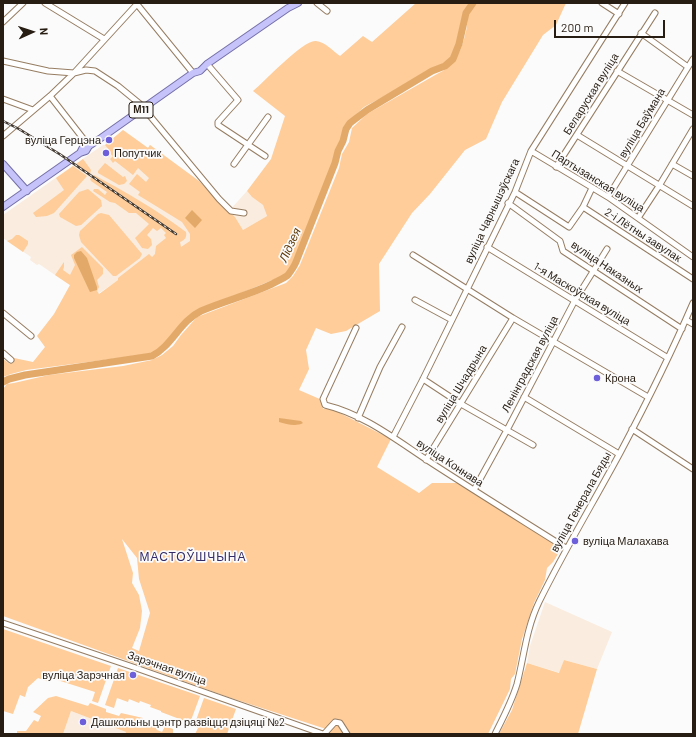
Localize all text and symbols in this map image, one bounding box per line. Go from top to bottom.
north arrow [12,12,52,52]
scale bar [556,12,667,38]
text: 200 m [561,20,593,34]
text: N [38,27,51,35]
street label: Беларуская вуліца [561,51,621,137]
street label: вуліца Баўмана [616,86,668,160]
road number: М11 [129,102,153,118]
place label: вуліца Герцэна [25,133,101,147]
marker: вуліца Герцэна [104,135,114,145]
place label: Попутчик [114,146,161,160]
street label: Партызанская вуліца [549,147,647,215]
marker: Попутчик [101,148,111,158]
street label: вуліца Чарнышэўскага [462,156,522,266]
street label: 2-і Лётны завулак [602,205,684,265]
water label: Лідзея [276,226,304,264]
street label: вуліца Наказных [569,238,645,296]
street label: 1-я Маскоўская вуліца [531,260,633,328]
street label: Ленінградская вуліца [499,313,561,415]
street label: вуліца Шчадрына [432,342,490,426]
place label: Крона [605,371,636,385]
marker: Крона [592,373,602,383]
street label: вуліца Коннава [414,437,486,489]
street label: вуліца Генерала Бяды [548,450,614,554]
place label: вуліца Малахава [583,534,669,548]
marker: вуліца Малахава [570,536,580,546]
district label: МАСТОЎШЧЫНА [139,550,247,564]
street label: Зарэчная вуліца [126,648,208,688]
place label: вуліца Зарэчная [42,668,125,682]
marker: вуліца Зарэчная [128,670,138,680]
place label: Дашкольны цэнтр развіцця дзіцяці №2 [91,715,285,729]
marker: Дашкольны цэнтр развіцця дзіцяці №2 [78,717,88,727]

